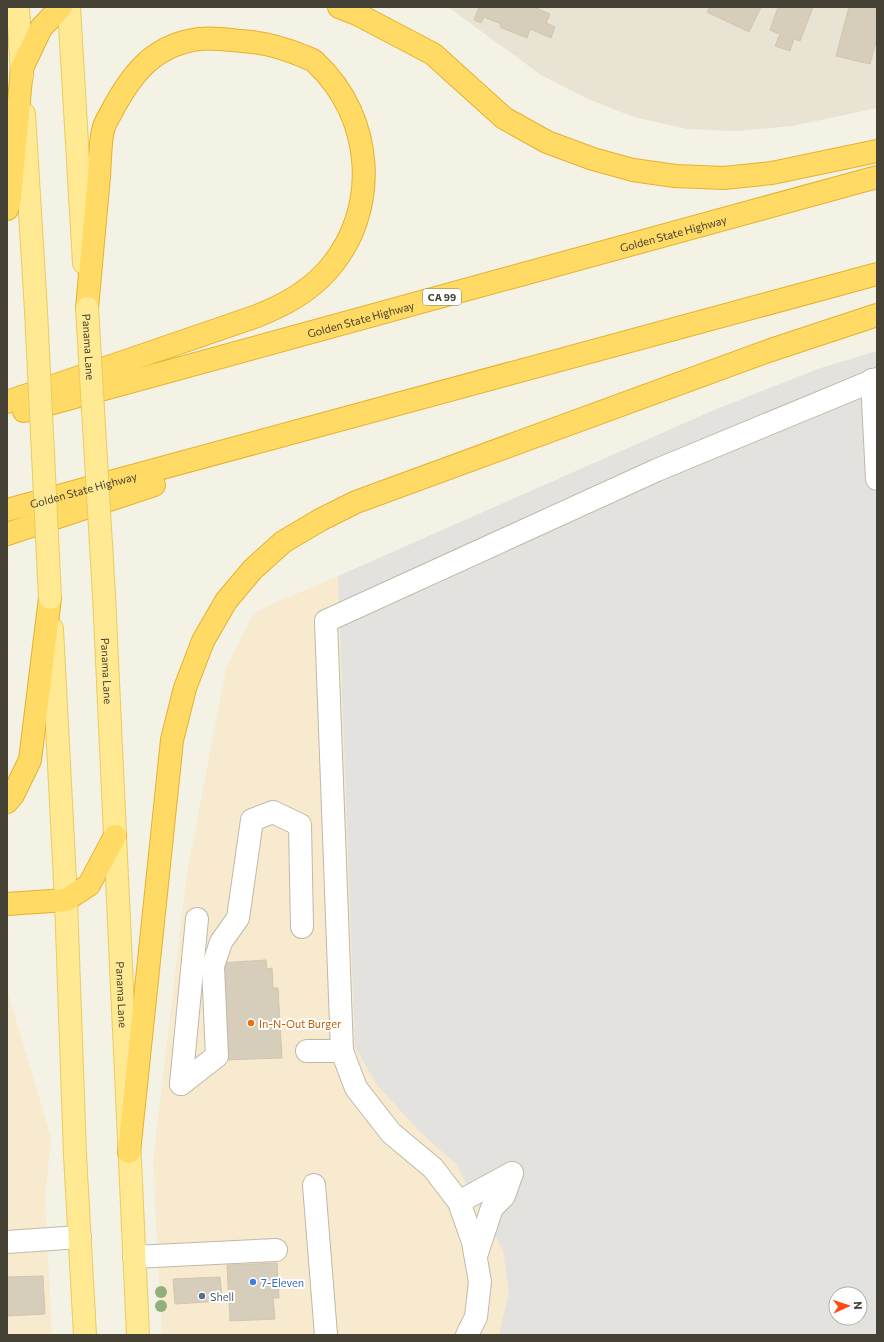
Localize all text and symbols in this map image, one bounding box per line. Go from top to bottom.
street label: Golden State Highway [618,212,728,254]
road number: CA 99 [423,289,461,305]
street label: Golden State Highway [306,298,416,340]
street label: Panama Lane [81,313,98,381]
street label: Golden State Highway [28,469,138,510]
street label: Panama Lane [99,637,116,705]
street label: Panama Lane [114,961,130,1028]
place label: In-N-Out Burger [259,1017,342,1030]
marker: In-N-Out Burger [246,1018,256,1028]
place label: 7-Eleven [261,1276,304,1289]
marker: 7-Eleven [248,1277,258,1287]
north arrow [828,1286,868,1326]
place label: Shell [210,1290,234,1303]
marker: Shell [197,1291,207,1301]
text: N [852,1301,865,1310]

